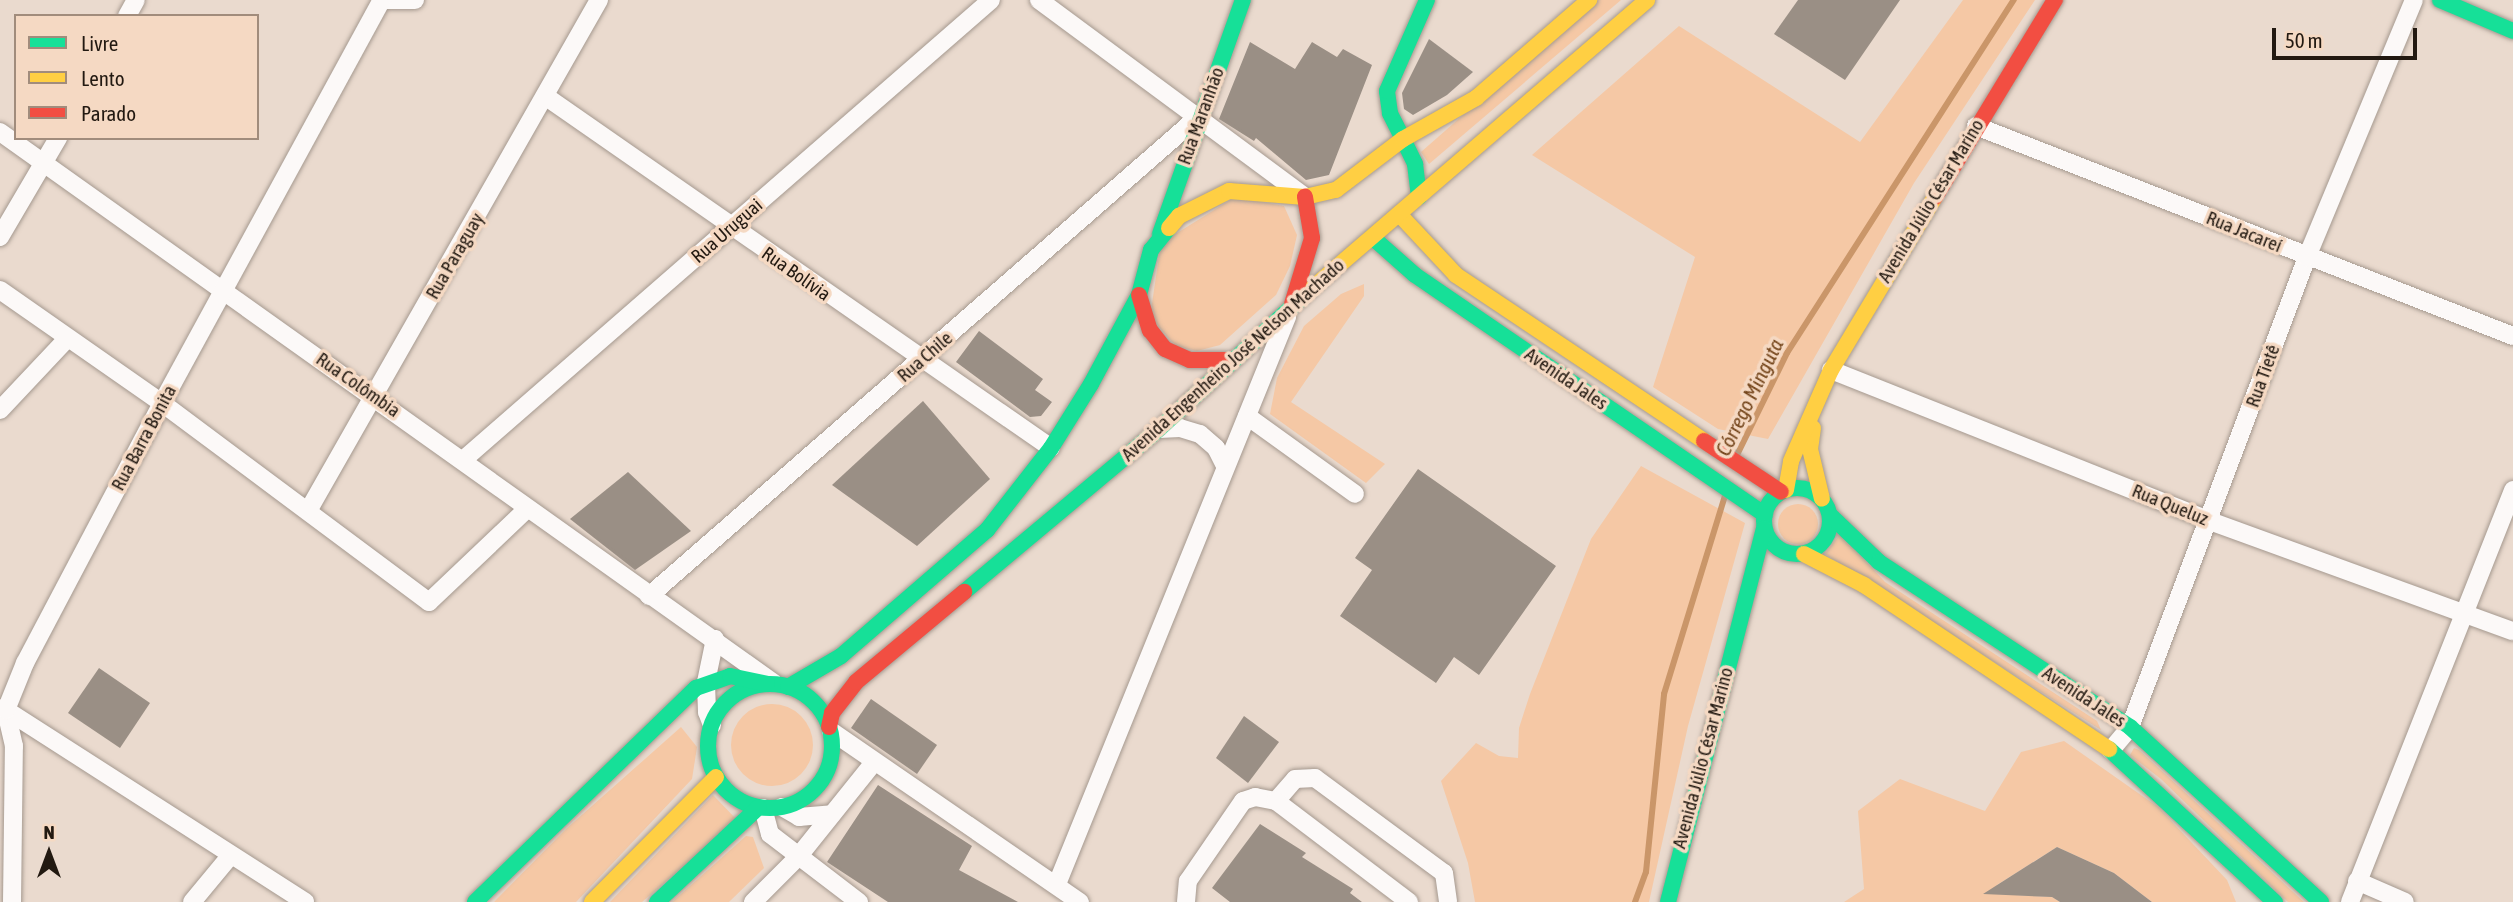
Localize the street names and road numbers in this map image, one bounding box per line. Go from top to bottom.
street label: Rua Maranhão [1173,64,1229,168]
street label: Avenida Júlio César Marino [1873,115,1989,287]
street label: Rua Uruguai [687,194,767,268]
street label: Rua Jacareí [2203,207,2285,257]
street label: Rua Paraguay [421,209,489,303]
street label: Rua Bolívia [757,242,835,306]
street label: Avenida Engenheiro José Nelson Machado [1117,254,1349,466]
street label: Rua Chile [893,327,957,387]
street label: Rua Tietê [2241,342,2285,410]
street label: Avenida Jales [1520,343,1612,415]
street label: Rua Colômbia [312,348,404,422]
street label: Rua Barra Bonita [107,381,181,495]
street label: Rua Queluz [2129,479,2211,531]
street label: Avenida Jales [2038,662,2130,732]
street label: Avenida Júlio César Marino [1668,665,1738,851]

